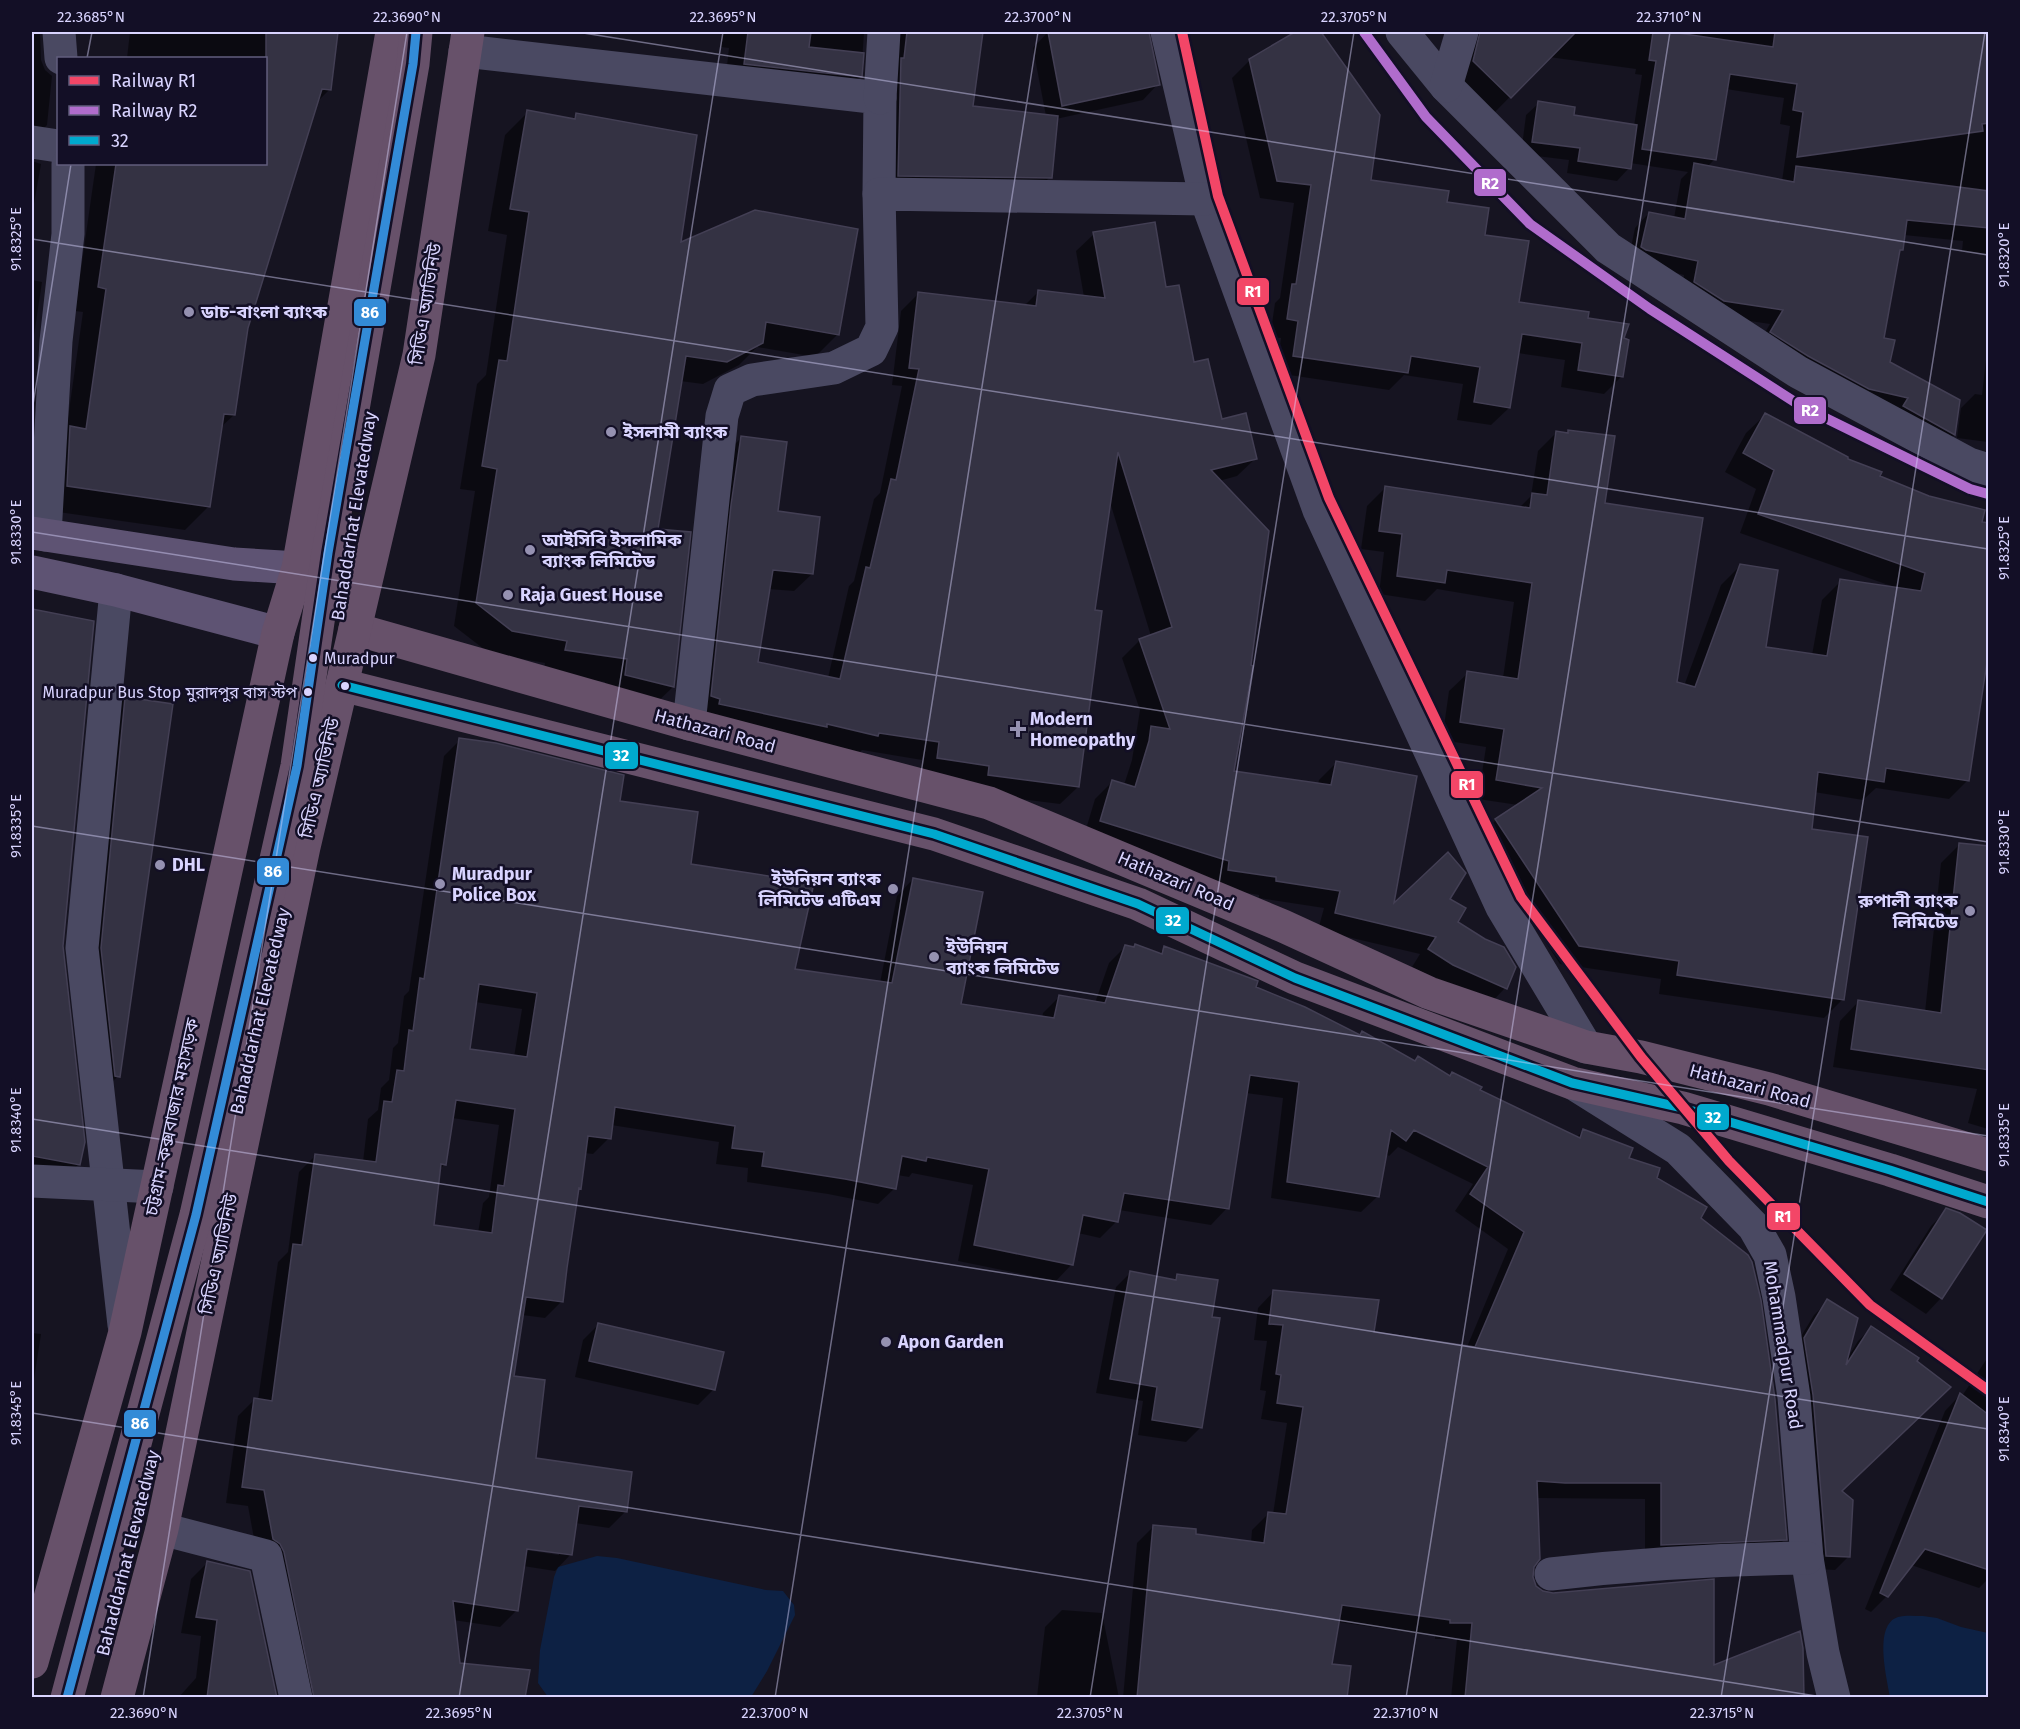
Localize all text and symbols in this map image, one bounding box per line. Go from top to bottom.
text: 22.3685°N [57,8,125,26]
text: 22.3690°N [373,8,441,26]
text: 22.3695°N [689,8,757,26]
text: 22.3700°N [1004,8,1072,26]
text: 22.3705°N [1321,8,1387,26]
text: 22.3710°N [1636,8,1702,26]
legend [57,57,267,165]
text: Railway R1 [111,70,196,92]
text: Railway R2 [111,100,198,122]
text: 32 [111,130,129,152]
line badge: R2 [1473,168,1507,197]
text: R2 [1481,174,1499,193]
text: 91.8325°E [7,207,25,271]
text: 91.8320°E [1995,223,2013,287]
street label: সিডিএ অ্যাভিনিউ [405,241,447,368]
line badge: R1 [1236,277,1270,306]
text: R1 [1244,282,1262,301]
line badge: 86 [353,298,387,327]
place label: ডাচ-বাংলা ব্যাংক [200,301,327,323]
text: 86 [361,303,379,322]
marker: ডাচ-বাংলা ব্যাংক [182,305,196,319]
line badge: R2 [1793,396,1827,425]
text: R2 [1801,401,1819,420]
street label: Bahaddarhat Elevatedway [327,410,381,622]
place label: ইসলামী ব্যাংক [622,421,728,443]
marker: ইসলামী ব্যাংক [604,425,618,439]
text: 91.8330°E [7,499,25,565]
text: 91.8325°E [1995,516,2013,580]
place label: আইসিবি ইসলামিক ব্যাংক লিমিটেড [541,529,682,572]
marker: আইসিবি ইসলামিক ব্যাংক লিমিটেড [523,543,537,557]
place label: Raja Guest House [520,584,663,606]
marker: Raja Guest House [501,588,515,602]
place label: Muradpur [324,649,395,668]
marker: Muradpur [307,652,319,664]
unlabelled marker [339,680,351,692]
place label: Muradpur Bus Stop মুরাদপুর বাস স্টপ [42,683,298,702]
marker: Muradpur Bus Stop মুরাদপুর বাস স্টপ [302,686,314,698]
street label: Hathazari Road [652,704,778,758]
place label: Modern Homeopathy [1030,708,1136,751]
street label: সিডিএ অ্যাভিনিউ [295,715,345,841]
marker: Modern Homeopathy [1011,722,1025,736]
line badge: 32 [604,741,639,770]
text: 32 [612,746,629,765]
line badge: R1 [1450,770,1484,799]
text: R1 [1458,775,1476,794]
text: 91.8335°E [7,794,25,858]
text: 91.8330°E [1995,809,2013,875]
street label: Hathazari Road [1114,847,1238,915]
place label: DHL [172,854,205,876]
line badge: 86 [256,857,290,886]
marker: DHL [153,858,167,872]
text: 86 [264,862,282,881]
place label: Muradpur Police Box [452,863,537,906]
place label: ইউনিয়ন ব্যাংক লিমিটেড এটিএম [758,868,882,911]
marker: Muradpur Police Box [433,877,447,891]
marker: ইউনিয়ন ব্যাংক লিমিটেড এটিএম [886,882,900,896]
place label: রুপালী ব্যাংক লিমিটেড [1857,890,1959,933]
marker: রুপালী ব্যাংক লিমিটেড [1963,904,1977,918]
street label: Bahaddarhat Elevatedway [225,905,295,1117]
line badge: 32 [1155,906,1190,935]
text: 32 [1164,911,1181,930]
place label: ইউনিয়ন ব্যাংক লিমিটেড [945,936,1060,979]
marker: ইউনিয়ন ব্যাংক লিমিটেড [927,950,941,964]
street label: চট্টগ্রাম-কক্সবাজার মহাসড়ক [140,1016,204,1219]
street label: Hathazari Road [1687,1059,1813,1113]
text: 91.8340°E [7,1087,25,1153]
line badge: 32 [1696,1103,1730,1131]
text: 91.8335°E [1995,1103,2013,1167]
text: 32 [1704,1108,1721,1127]
street label: সিডিএ অ্যাভিনিউ [195,1191,243,1317]
line badge: R1 [1766,1202,1801,1231]
text: R1 [1774,1207,1792,1226]
street label: Mohammadpur Road [1759,1259,1807,1431]
place label: Apon Garden [897,1331,1004,1353]
marker: Apon Garden [879,1335,893,1349]
text: 91.8345°E [7,1381,25,1445]
text: 91.8340°E [1995,1396,2013,1462]
line badge: 86 [123,1409,157,1438]
text: 86 [131,1414,149,1433]
street label: Bahaddarhat Elevatedway [92,1448,164,1658]
text: 22.3690°N [110,1704,178,1722]
text: 22.3695°N [425,1704,493,1722]
text: 22.3700°N [741,1704,809,1722]
text: 22.3705°N [1057,1704,1123,1722]
text: 22.3710°N [1373,1704,1439,1722]
text: 22.3715°N [1690,1704,1754,1722]

